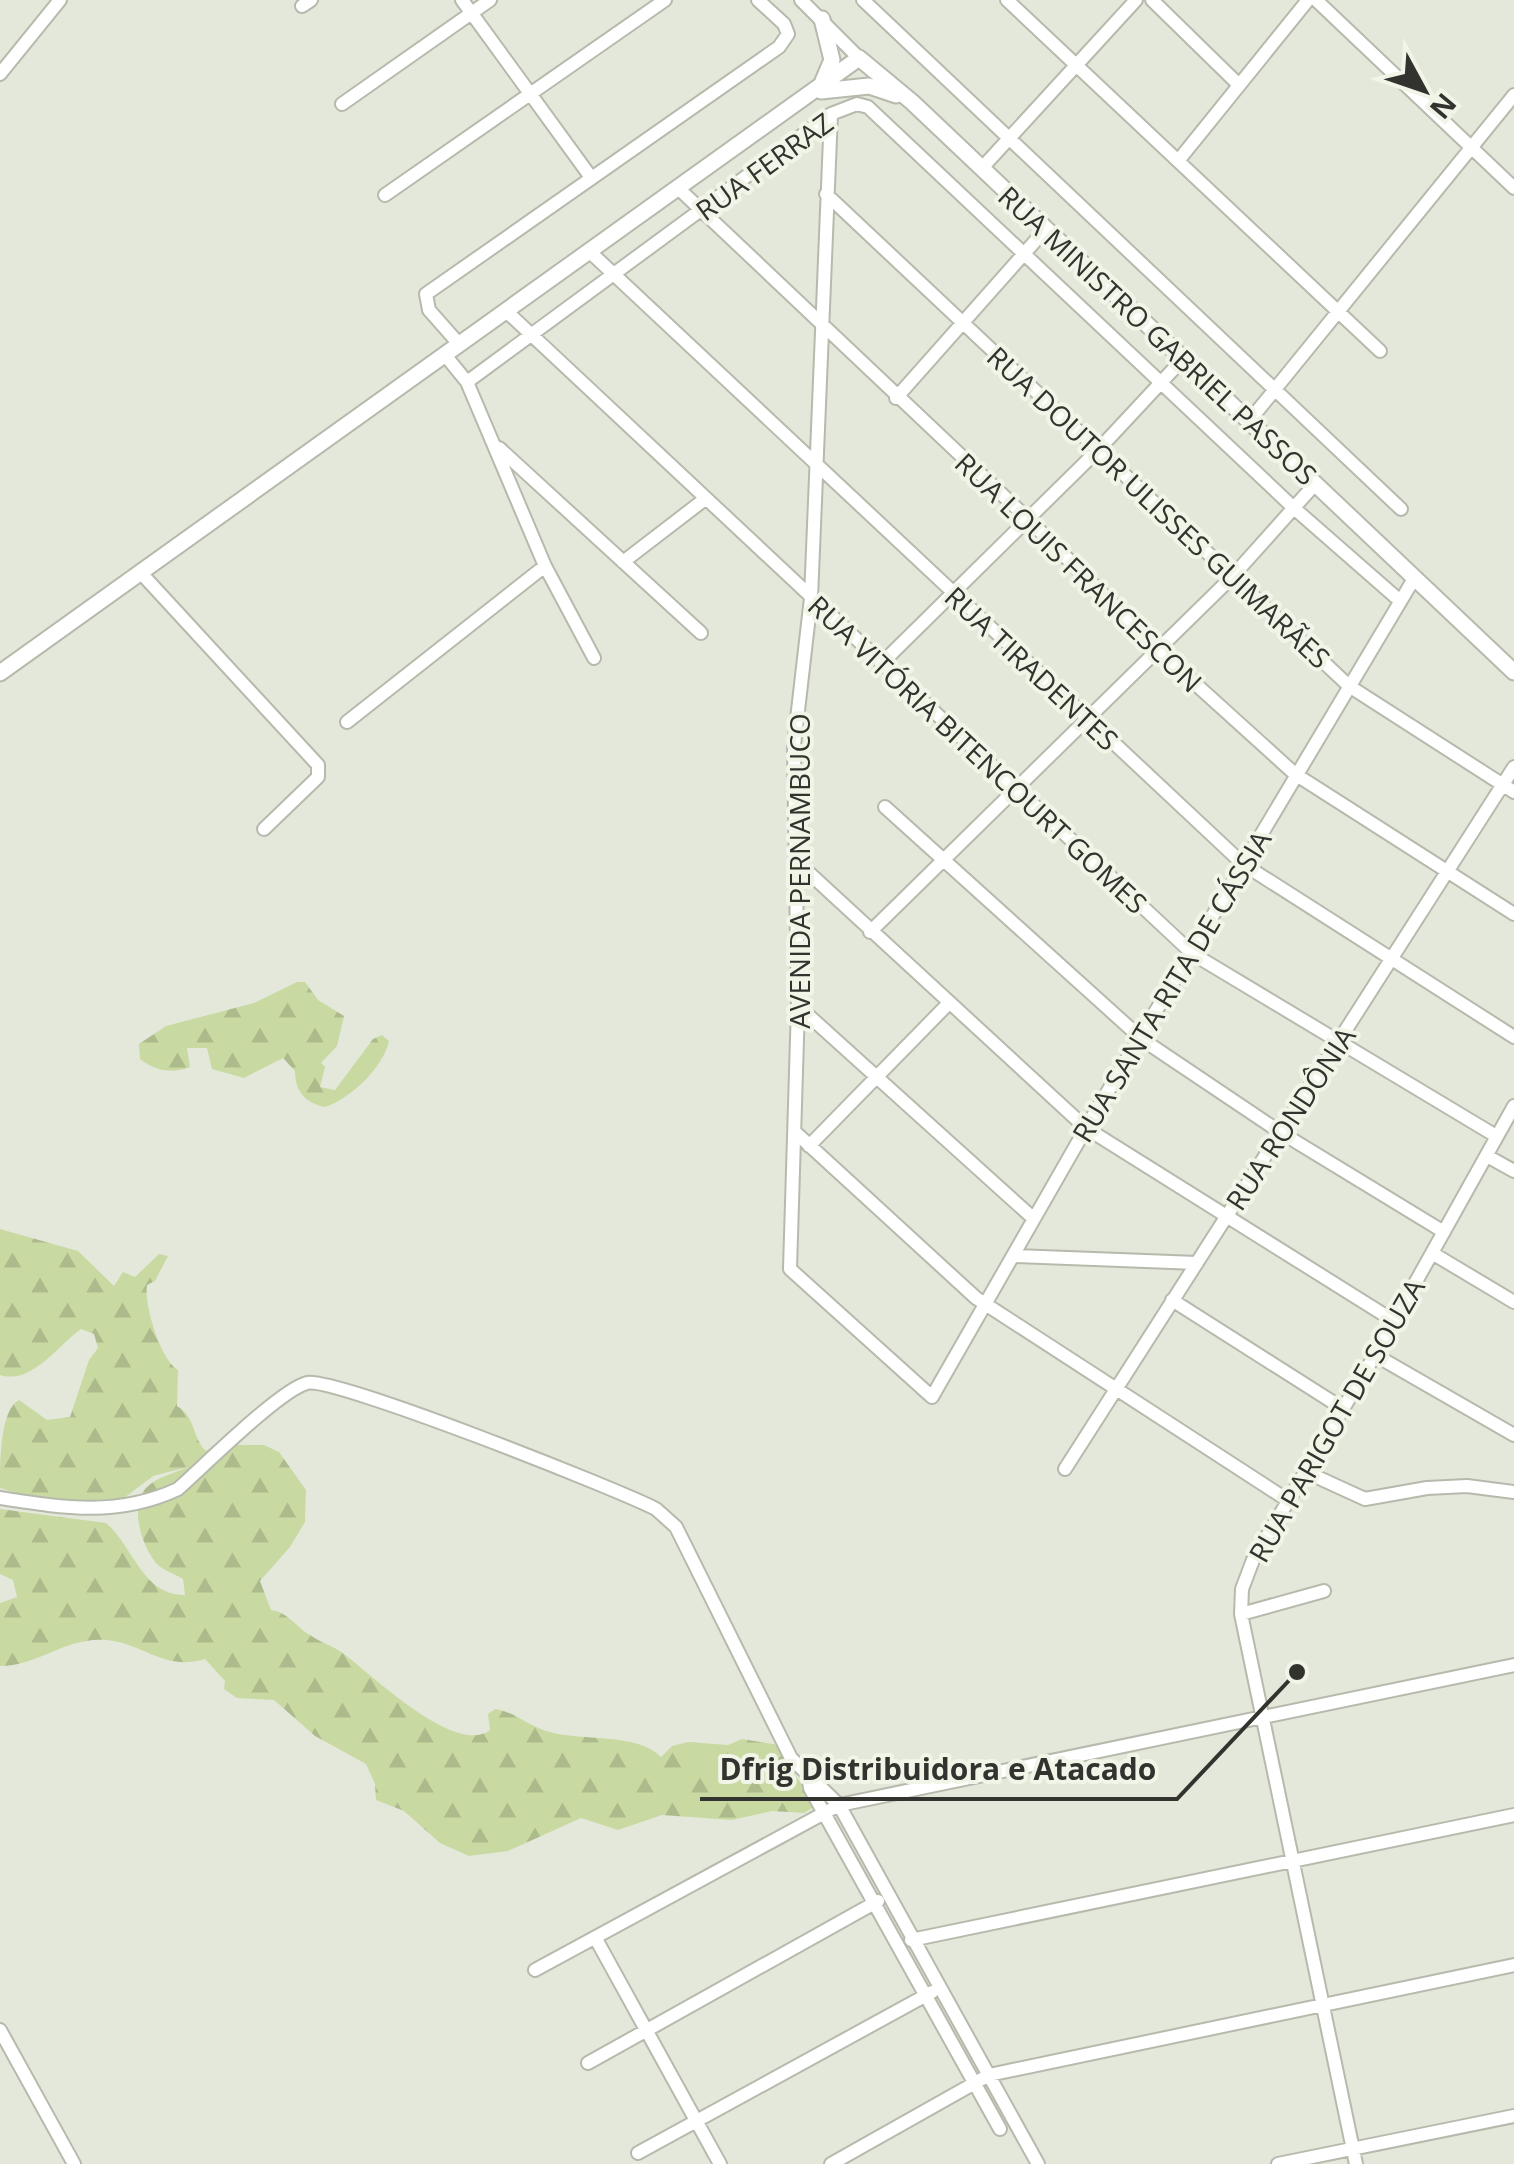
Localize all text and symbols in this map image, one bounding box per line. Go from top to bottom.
north arrow [1374,40,1474,140]
text: N [1422,86,1466,128]
street label: RUA FERRAZ [688,103,840,229]
street label: RUA MINISTRO GABRIEL PASSOS [990,177,1326,493]
street label: RUA DOUTOR ULISSES GUIMARÃES [979,338,1339,676]
street label: RUA LOUIS FRANCESCON [947,444,1211,700]
street label: RUA TIRADENTES [937,578,1127,758]
street label: RUA VITÓRIA BITENCOURT GOMES [800,586,1156,922]
street label: AVENIDA PERNAMBUCO [780,713,818,1029]
street label: RUA SANTA RITA DE CÁSSIA [1063,823,1279,1149]
street label: RUA RONDÔNIA [1216,1019,1364,1217]
street label: RUA PARIGOT DE SOUZA [1239,1271,1433,1569]
callout: Dfrig Distribuidora e Atacado [700,1739,1177,1799]
text: Dfrig Distribuidora e Atacado [720,1748,1156,1789]

